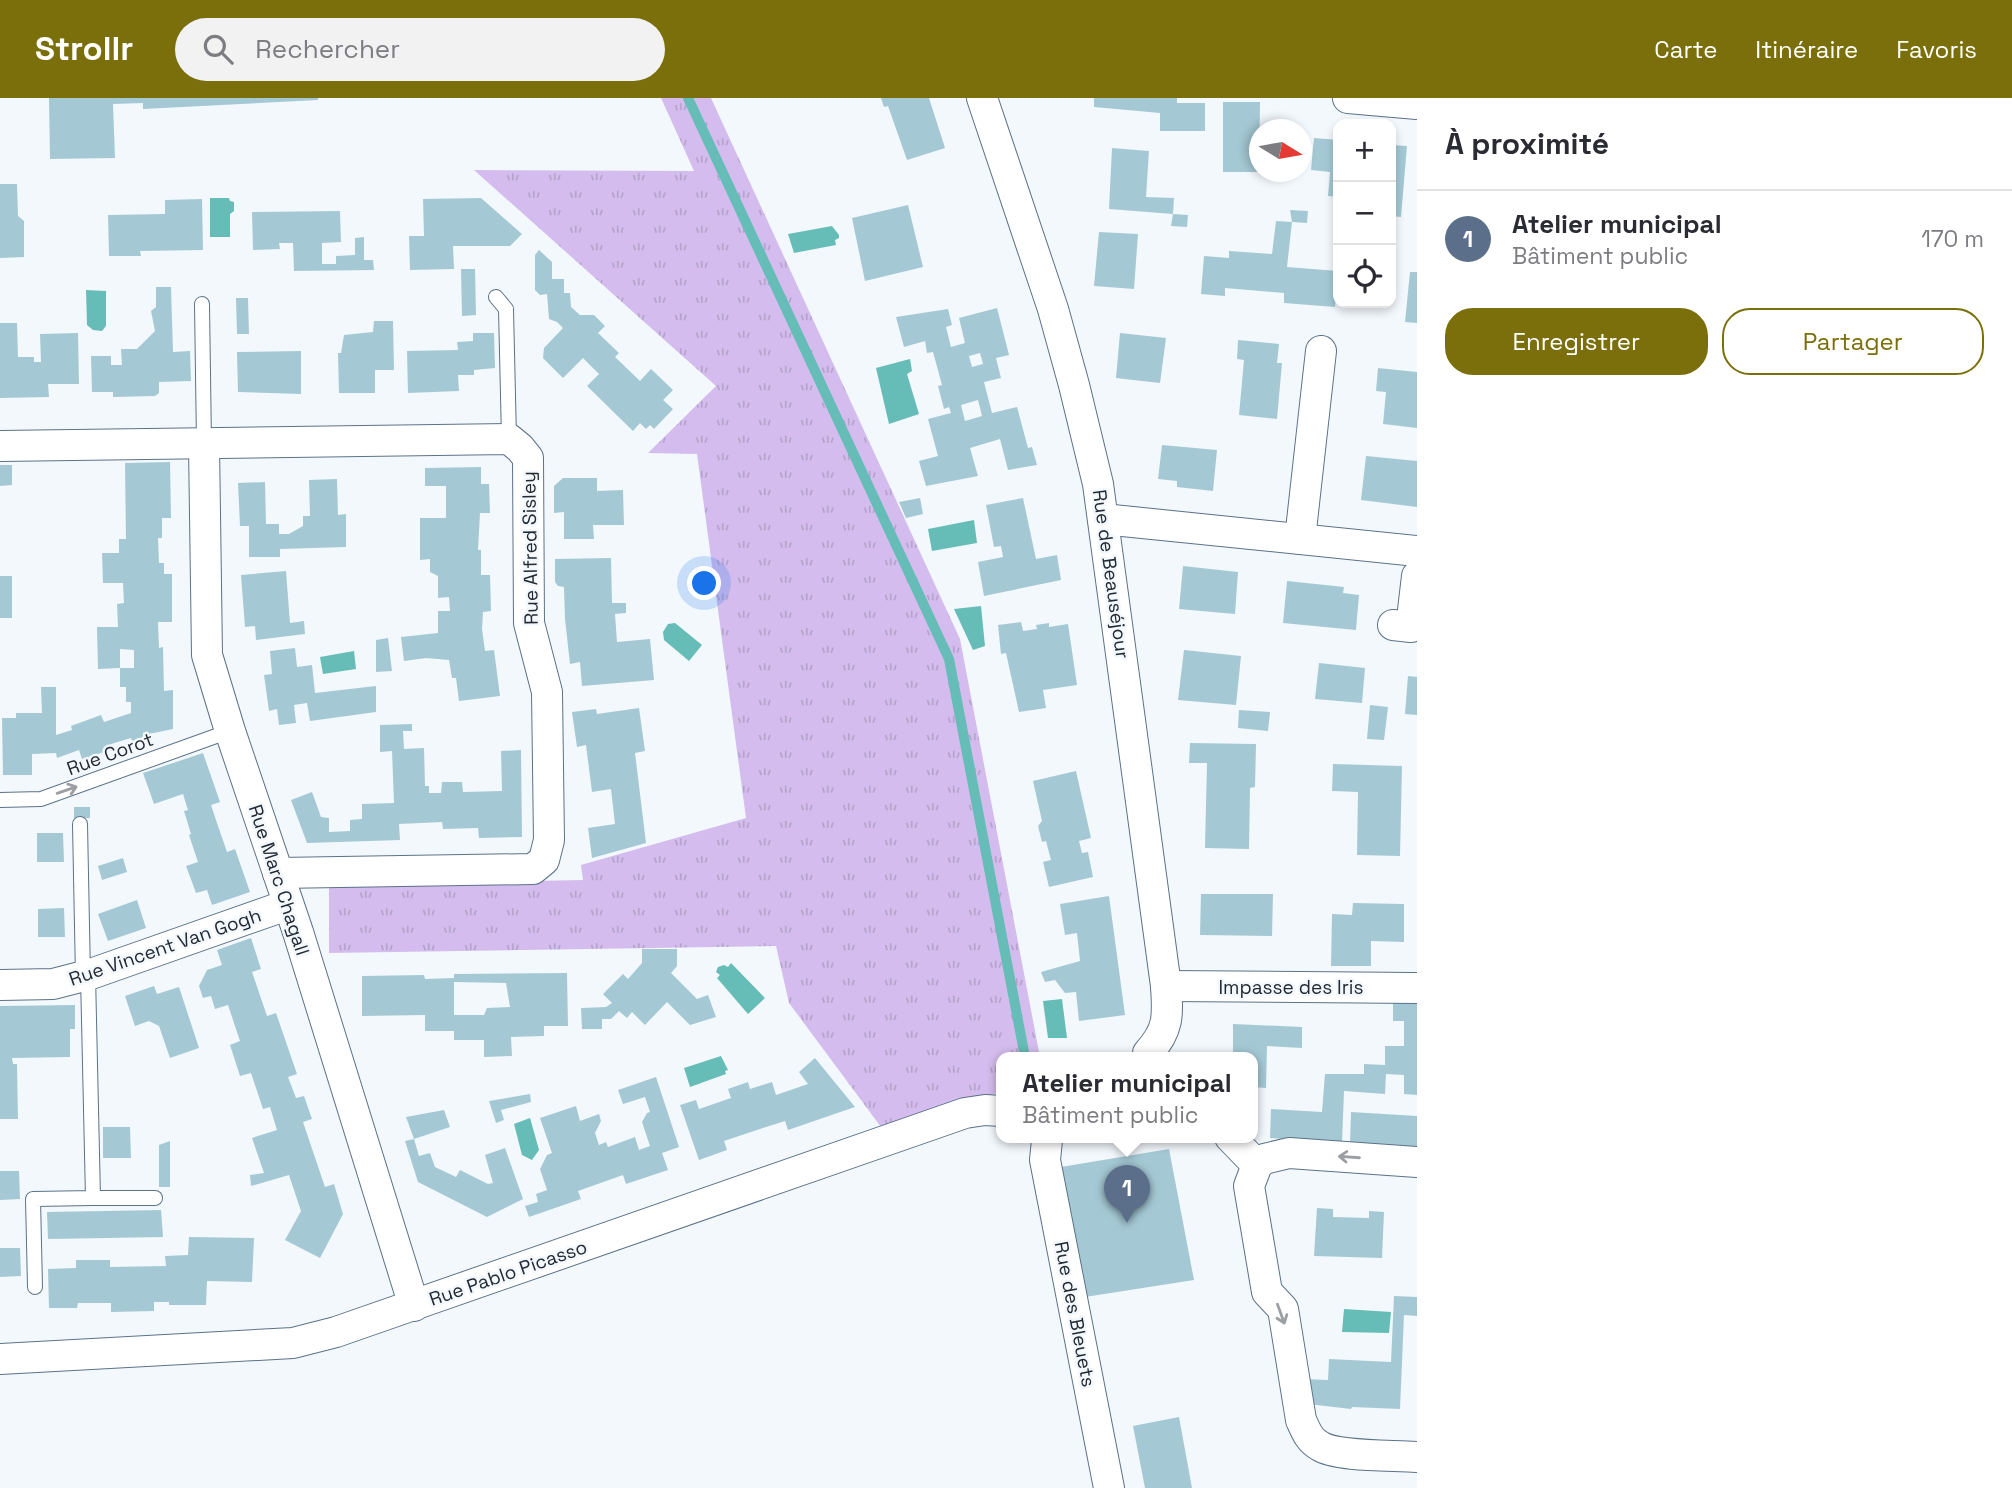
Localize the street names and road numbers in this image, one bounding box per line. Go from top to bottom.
street label: Rue Alfred Sisley [516,471,544,625]
street label: Rue de Beauséjour [1087,488,1135,660]
street label: Rue Corot [63,727,157,781]
street label: Rue Marc Chagall [243,801,315,959]
street label: Rue Vincent Van Gogh [66,902,264,992]
street label: Impasse des Iris [1218,975,1364,1000]
street label: Rue Pablo Picasso [426,1234,590,1312]
street label: Rue des Bleuets [1049,1239,1101,1389]

